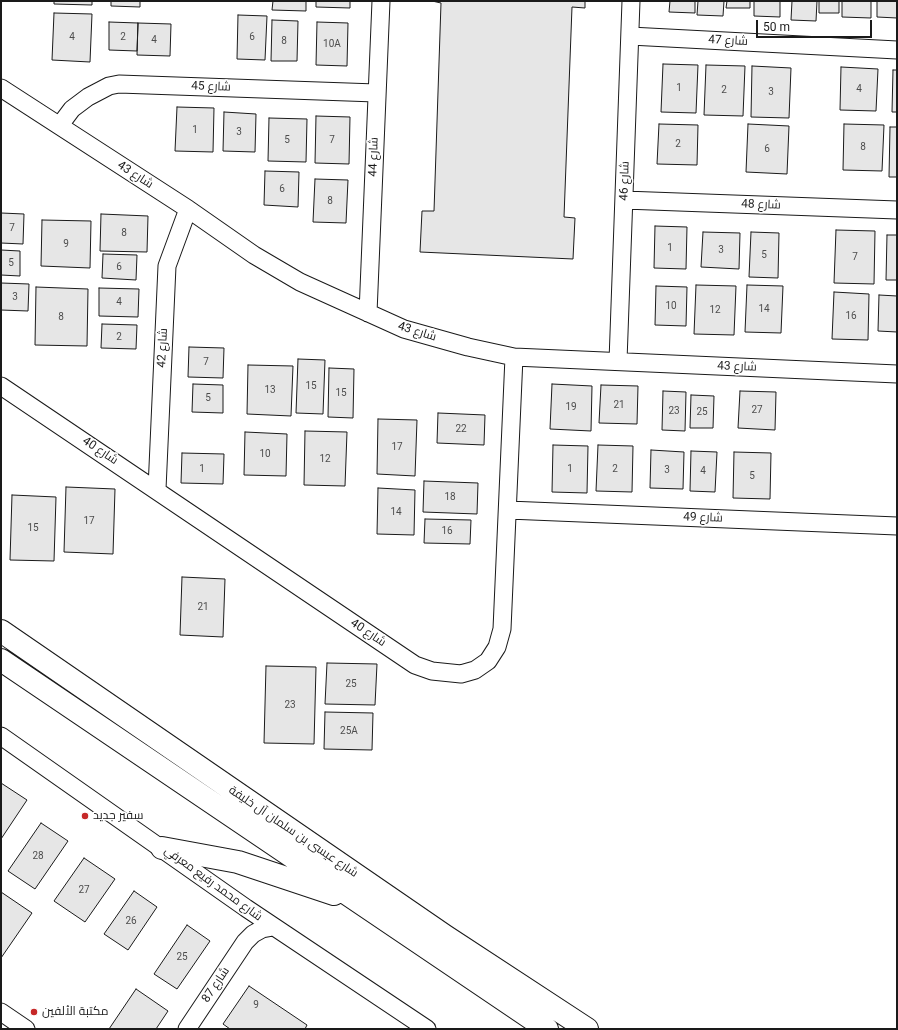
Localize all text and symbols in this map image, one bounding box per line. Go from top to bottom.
scale bar [758,12,874,38]
text: 50 m [763,20,790,34]
house number: 4 [69,31,75,43]
house number: 2 [120,31,126,43]
house number: 6 [249,31,255,43]
street label: شارع 47 [708,33,748,49]
house number: 4 [151,34,157,46]
house number: 8 [281,35,287,47]
house number: 10A [323,38,341,50]
street label: شارع 45 [191,79,231,95]
house number: 1 [676,82,682,94]
house number: 4 [856,83,862,95]
house number: 2 [721,84,727,96]
house number: 3 [768,86,774,98]
house number: 1 [192,124,198,136]
house number: 3 [236,126,242,138]
house number: 5 [284,134,290,146]
house number: 7 [329,134,335,146]
street label: شارع 44 [366,137,382,177]
house number: 2 [675,138,681,150]
house number: 8 [860,141,866,153]
house number: 6 [764,143,770,155]
street label: شارع 43 [114,158,156,192]
street label: شارع 46 [617,161,633,201]
house number: 6 [279,183,285,195]
house number: 8 [327,195,333,207]
street label: شارع 48 [741,197,781,213]
house number: 7 [9,222,15,234]
house number: 8 [121,227,127,239]
house number: 9 [63,238,69,250]
house number: 1 [667,242,673,254]
house number: 3 [718,244,724,256]
house number: 5 [761,249,767,261]
house number: 7 [852,251,858,263]
house number: 5 [8,257,14,269]
house number: 6 [116,261,122,273]
house number: 3 [12,291,18,303]
house number: 4 [116,296,122,308]
house number: 10 [665,300,677,312]
house number: 14 [758,303,770,315]
house number: 12 [709,304,721,316]
house number: 16 [845,310,857,322]
house number: 8 [58,311,64,323]
street label: شارع 43 [396,319,438,345]
street label: شارع 42 [155,328,171,368]
house number: 2 [116,331,122,343]
house number: 7 [203,356,209,368]
street label: شارع 43 [717,359,757,375]
house number: 15 [305,380,317,392]
house number: 13 [264,384,276,396]
house number: 15 [335,387,347,399]
house number: 5 [205,392,211,404]
house number: 21 [613,399,625,411]
house number: 19 [565,401,577,413]
house number: 27 [751,404,763,416]
house number: 23 [668,405,680,417]
house number: 25 [696,406,708,418]
house number: 22 [455,423,467,435]
street label: شارع 40 [80,434,120,468]
house number: 17 [391,441,403,453]
house number: 10 [259,448,271,460]
house number: 12 [319,453,331,465]
house number: 1 [199,463,205,475]
house number: 1 [567,463,573,475]
house number: 2 [612,463,618,475]
house number: 3 [664,464,670,476]
house number: 4 [700,465,706,477]
house number: 5 [749,470,755,482]
house number: 18 [444,491,456,503]
house number: 14 [390,506,402,518]
street label: شارع 49 [683,510,723,526]
house number: 17 [83,515,95,527]
house number: 15 [27,522,39,534]
house number: 16 [441,525,453,537]
house number: 21 [197,601,209,613]
street label: شارع 40 [348,616,388,650]
house number: 25 [345,678,357,690]
house number: 23 [284,699,296,711]
house number: 25A [340,725,358,737]
street label: شارع عيسى بن سلمان آل خليفة [226,783,360,881]
place label: سفير جديد [93,809,143,823]
marker: سفير جديد [80,811,90,821]
street label: شارع محمد رفيع معرفي [161,844,265,924]
house number: 28 [32,850,44,862]
house number: 27 [78,884,90,896]
house number: 26 [125,915,137,927]
house number: 25 [176,951,188,963]
street label: شارع 87 [199,965,233,1005]
house number: 9 [253,999,259,1011]
place label: مكتبة الألفين [42,1005,108,1019]
marker: مكتبة الألفين [29,1007,39,1017]

